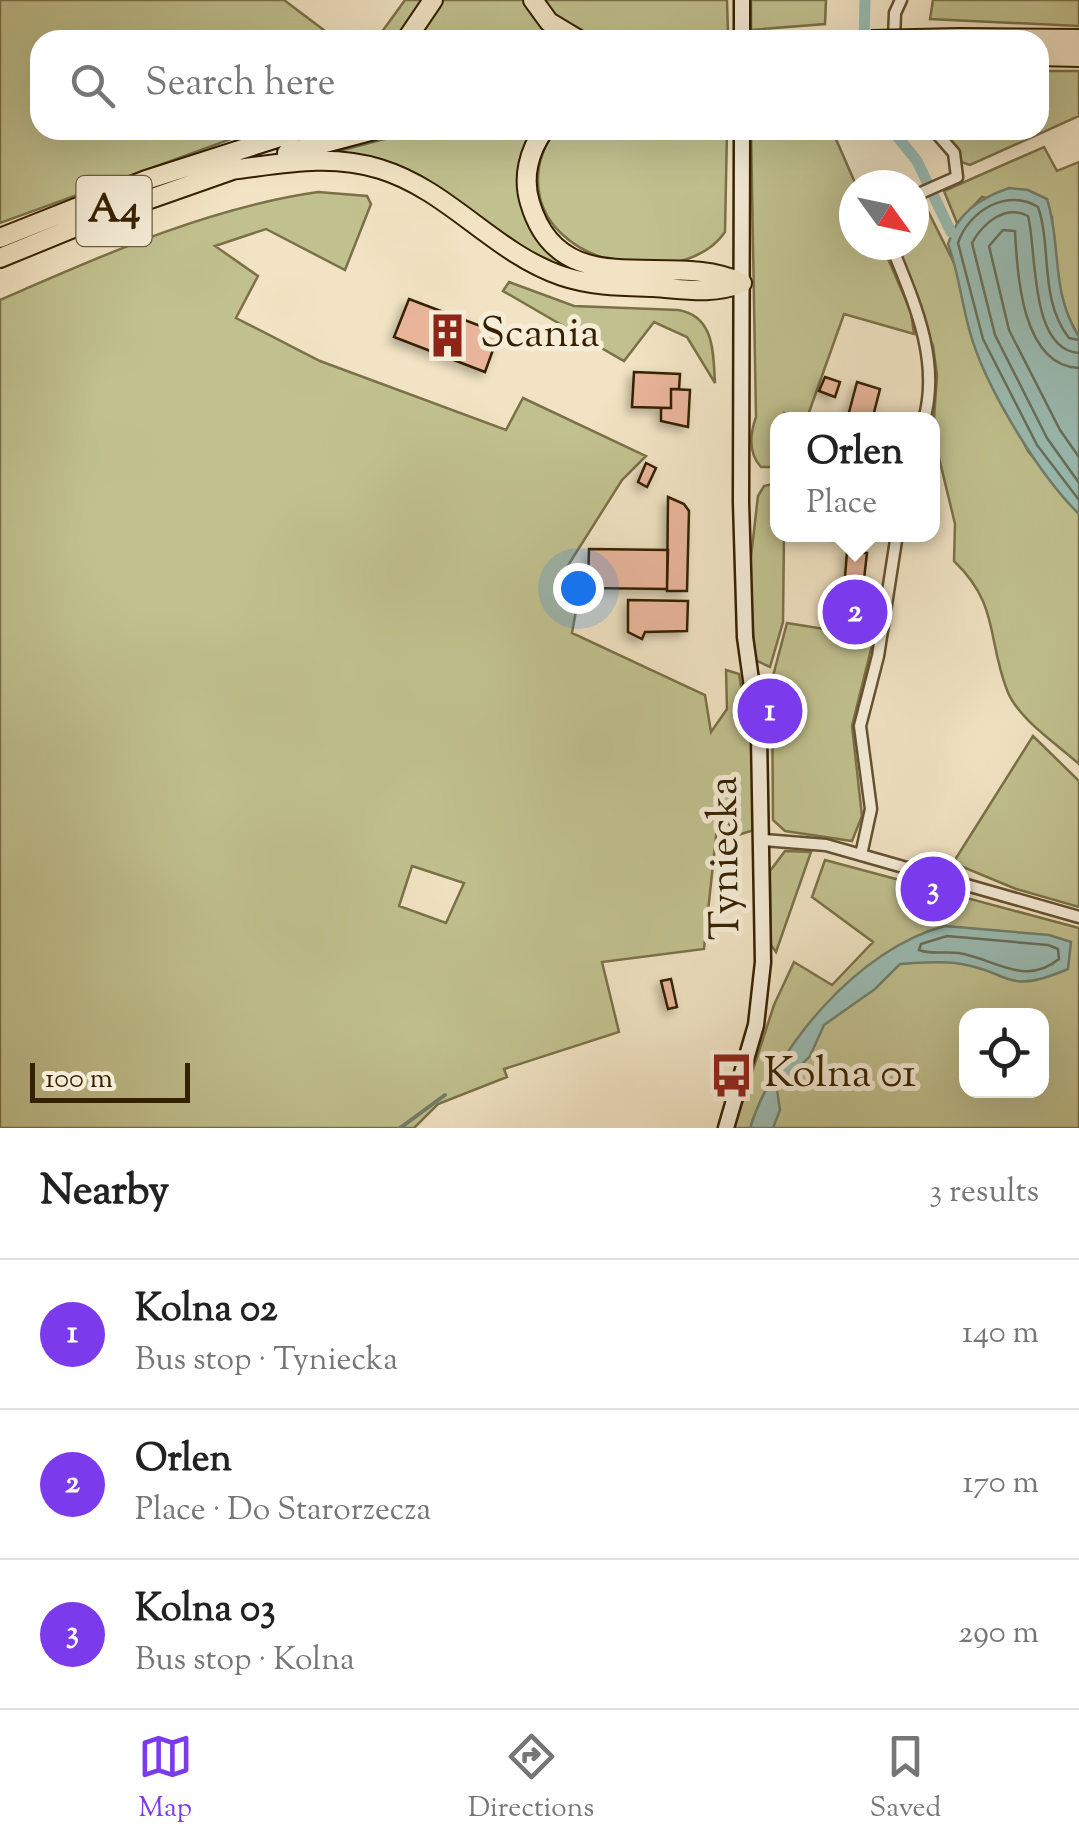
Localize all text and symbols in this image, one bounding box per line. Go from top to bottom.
search box [30,30,1049,140]
icon: search [65,58,120,113]
text: Search here [145,58,336,112]
north arrow [839,170,929,260]
road number: A4 [76,176,152,246]
place label: Scania [480,306,600,366]
building icon: Scania [423,312,471,360]
popup [770,412,940,542]
text: Orlen [807,427,903,481]
text: Place [807,481,877,527]
your location [553,563,604,614]
pin: 2 [822,574,888,650]
pin: 1 [738,674,802,748]
street label: Tyniecka [696,776,758,940]
pin: 3 [900,852,966,926]
map controls [959,1008,1049,1098]
button: locate [959,1008,1049,1098]
place label: Kolna 01 [764,1046,916,1106]
bus stop icon: Kolna 01 [707,1052,755,1100]
scale bar [30,1058,190,1102]
text: 100 m [45,1060,113,1100]
text: Nearby [40,1163,169,1223]
text: 3 results [929,1170,1039,1216]
text: Kolna 02 [135,1284,278,1338]
text: 1 [67,1311,78,1357]
text: 140 m [962,1311,1039,1357]
text: Bus stop · Tyniecka [135,1338,398,1384]
text: Orlen [135,1434,232,1488]
text: 2 [65,1461,80,1507]
text: 170 m [962,1461,1039,1507]
text: Place · Do Starorzecza [135,1488,431,1534]
text: Kolna 03 [135,1584,276,1638]
text: 3 [66,1611,79,1657]
text: 290 m [958,1611,1039,1657]
text: Bus stop · Kolna [135,1638,355,1684]
tab: Map [138,1729,193,1829]
tab: Directions [468,1729,594,1829]
tab: Saved [869,1729,941,1829]

